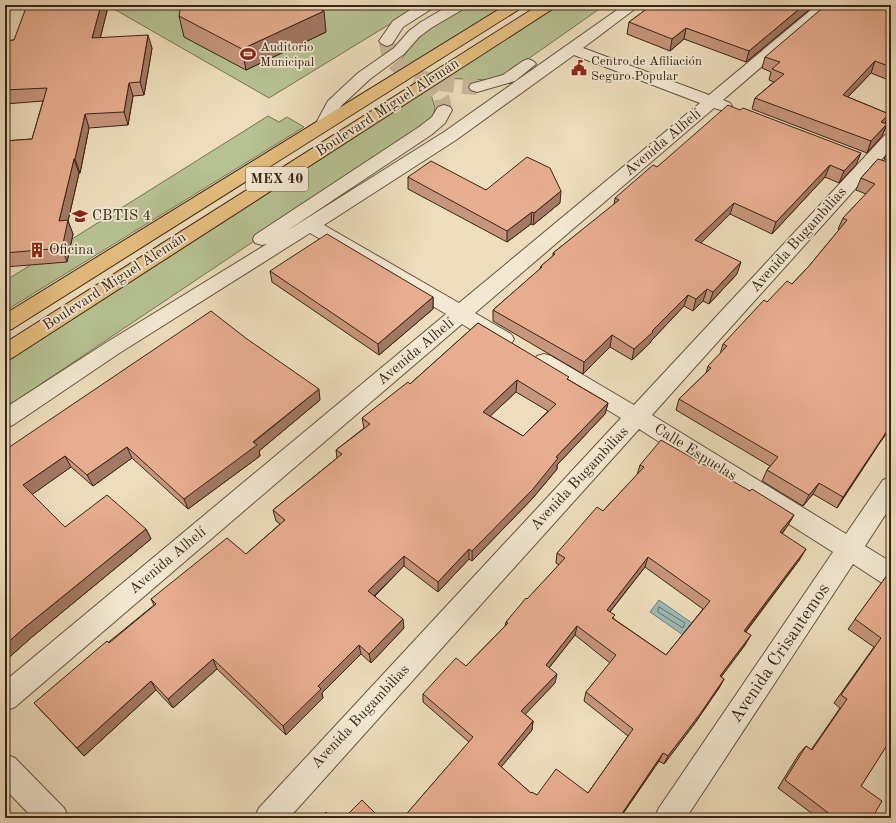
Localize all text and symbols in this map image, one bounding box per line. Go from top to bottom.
place label: Auditorio Municipal [260,41,315,69]
sports icon: Auditorio Municipal [239,45,257,63]
place label: Centro de Afiliación Seguro Popular [591,55,702,83]
street label: Boulevard Miguel Alemán [314,56,462,160]
public building icon: Centro de Afiliación Seguro Popular [570,59,588,77]
street label: Avenida Alhelí [622,106,705,179]
road number: MEX 40 [246,167,308,191]
street label: Avenida Bugambilias [748,185,850,295]
school or university icon: CBTIS 4 [71,207,89,225]
place label: CBTIS 4 [92,209,151,224]
street label: Boulevard Miguel Alemán [41,230,189,334]
building icon: Oficina [28,241,46,259]
place label: Oficina [49,243,94,258]
street label: Avenida Alhelí [375,315,458,388]
street label: Calle Espuelas [651,422,739,484]
street label: Avenida Bugambilias [528,424,632,534]
street label: Avenida Alhelí [127,524,210,597]
street label: Avenida Crisantemos [727,580,833,726]
street label: Avenida Bugambilias [309,662,413,772]

